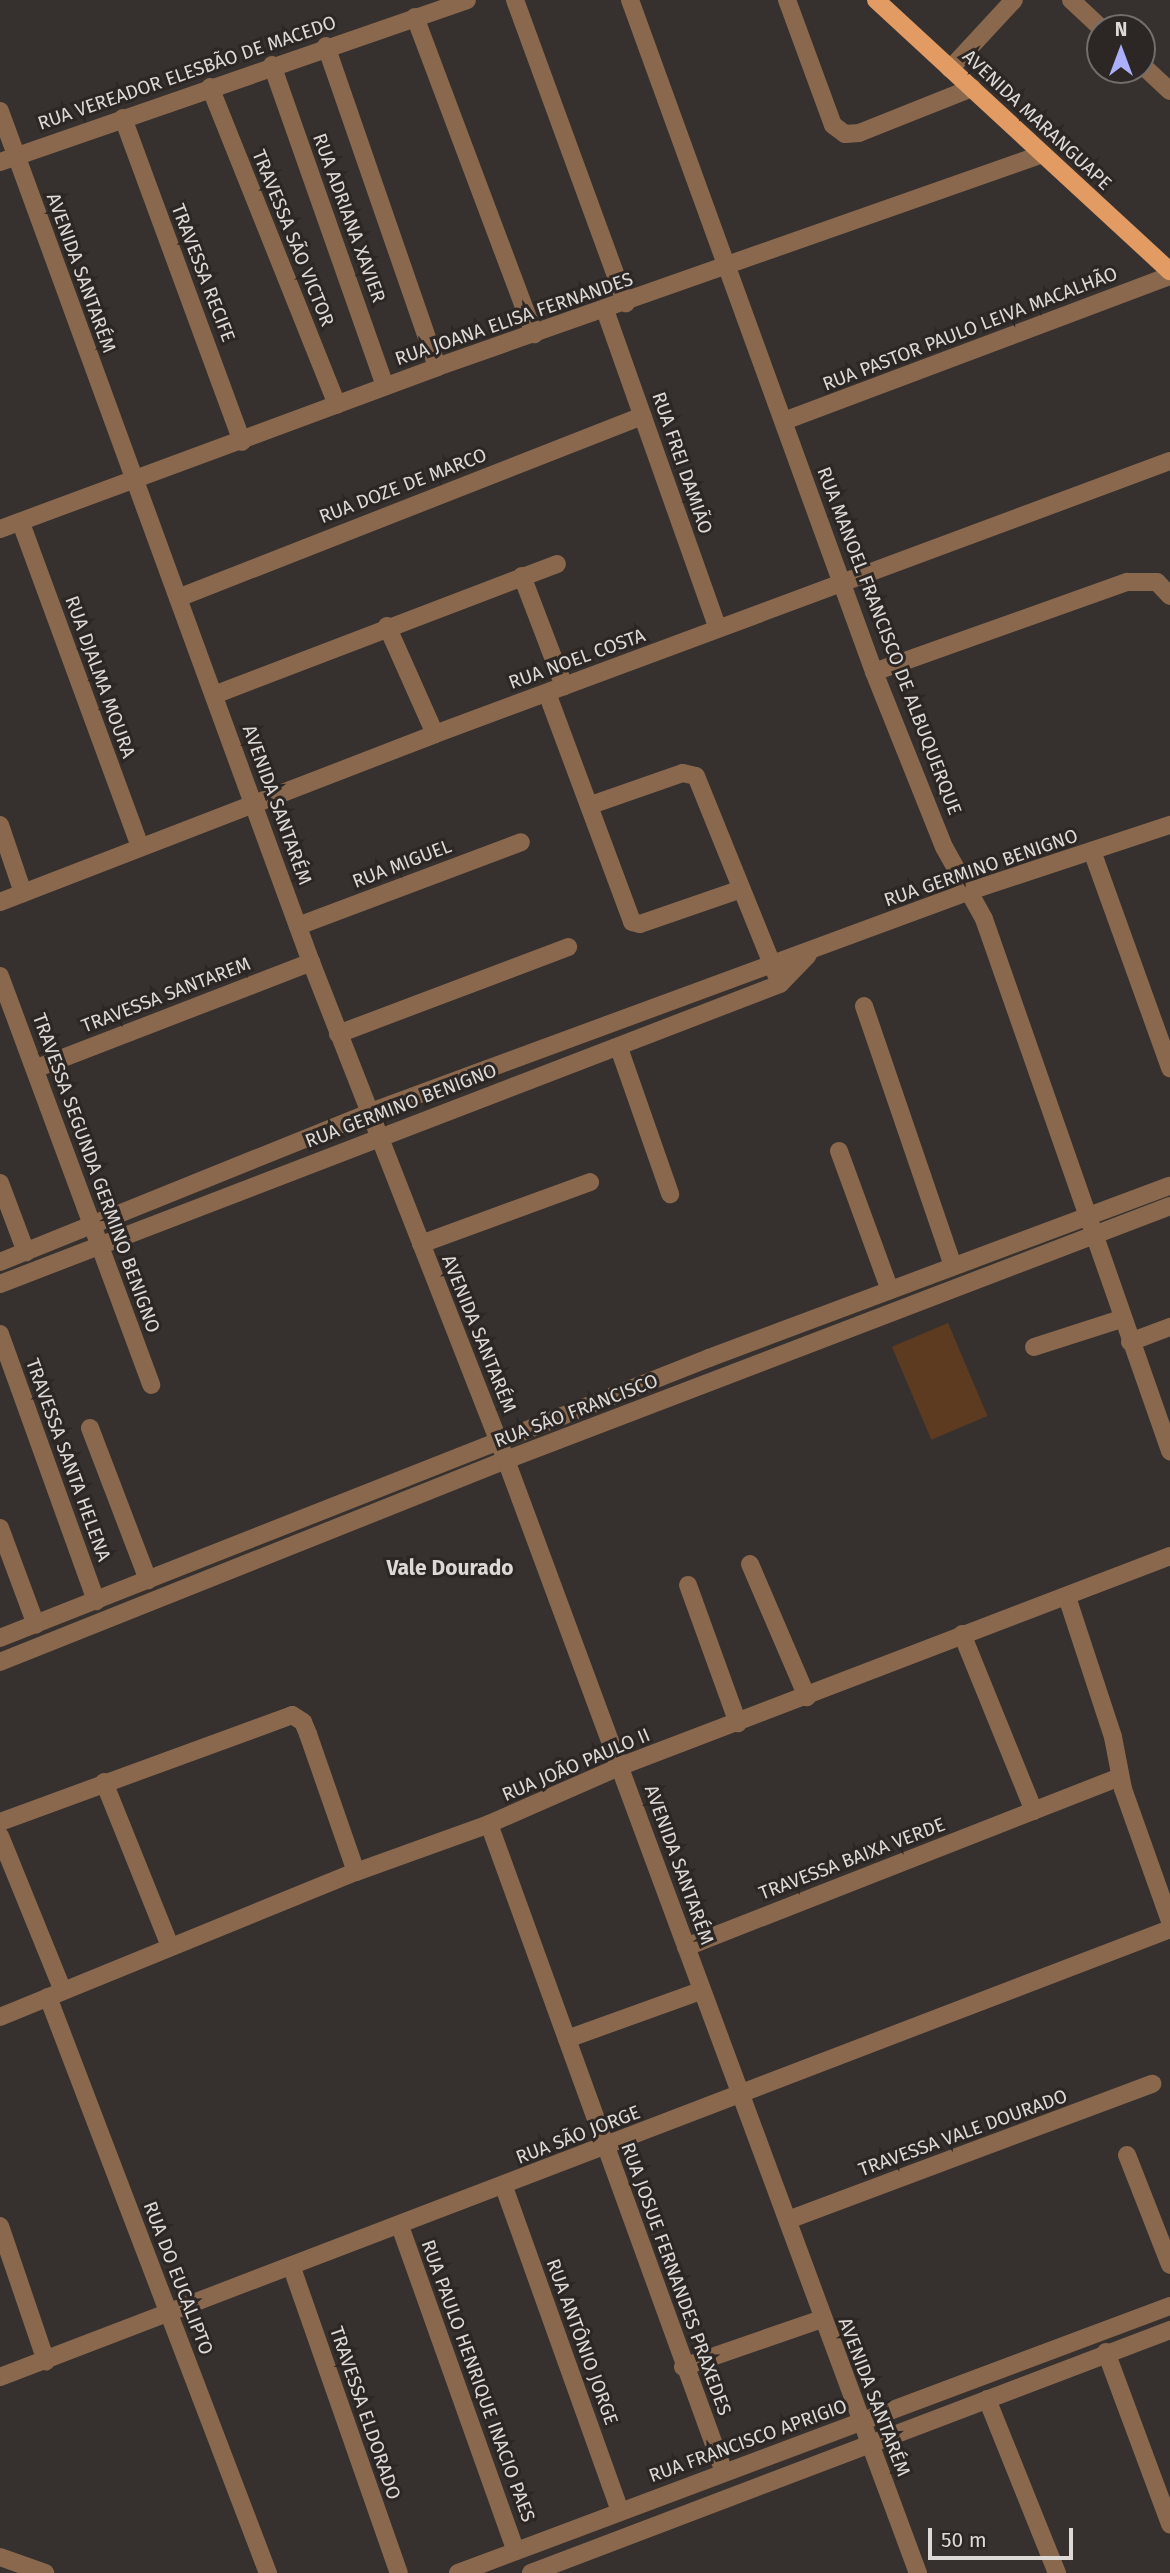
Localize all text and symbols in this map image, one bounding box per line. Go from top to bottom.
street label: RUA VEREADOR ELESBÃO DE MACEDO [35,11,339,135]
north arrow [1086,14,1156,84]
text: N [1115,18,1127,41]
street label: AVENIDA MARANGUAPE [958,45,1116,195]
street label: RUA ADRIANA XAVIER [308,130,390,306]
street label: TRAVESSA SÃO VICTOR [247,146,339,330]
street label: AVENIDA SANTARÉM [42,190,120,356]
street label: TRAVESSA RECIFE [166,201,240,345]
street label: RUA PASTOR PAULO LEIVA MACALHÃO [819,262,1121,396]
street label: RUA JOANA ELISA FERNANDES [392,268,636,370]
street label: RUA FREI DAMIÃO [647,389,717,537]
street label: RUA DOZE DE MARCO [316,444,490,528]
street label: RUA MANOEL FRANCISCO DE ALBUQUERQUE [812,464,966,818]
street label: RUA DJALMA MOURA [60,593,140,761]
street label: RUA NOEL COSTA [506,624,648,694]
street label: AVENIDA SANTARÉM [238,722,316,888]
street label: RUA GERMINO BENIGNO [881,824,1081,912]
street label: RUA MIGUEL [349,835,455,893]
street label: TRAVESSA SANTAREM [78,952,254,1038]
street label: TRAVESSA SEGUNDA GERMINO BENIGNO [27,1010,165,1336]
street label: RUA GERMINO BENIGNO [302,1059,500,1153]
street label: AVENIDA SANTARÉM [437,1252,521,1416]
street label: TRAVESSA SANTA HELENA [21,1355,115,1565]
street label: RUA SÃO FRANCISCO [491,1369,661,1453]
district label: Vale Dourado [386,1555,514,1581]
street label: RUA JOÃO PAULO II [499,1724,653,1806]
street label: AVENIDA SANTARÉM [640,1782,718,1948]
street label: TRAVESSA BAIXA VERDE [756,1813,948,1905]
street label: TRAVESSA VALE DOURADO [856,2085,1070,2181]
street label: RUA SÃO JORGE [513,2101,643,2169]
street label: RUA JOSUE FERNANDES PRAXEDES [616,2140,736,2418]
street label: RUA DO EUCALIPTO [138,2198,218,2358]
street label: RUA PAULO HENRIQUE INACIO PAES [416,2237,540,2525]
street label: RUA ANTÔNIO JORGE [541,2256,623,2428]
street label: AVENIDA SANTARÉM [833,2314,915,2480]
street label: TRAVESSA ELDORADO [325,2323,405,2503]
street label: RUA FRANCISCO APRIGIO [646,2395,850,2487]
scale bar [932,2514,1077,2558]
text: 50 m [941,2527,987,2553]

